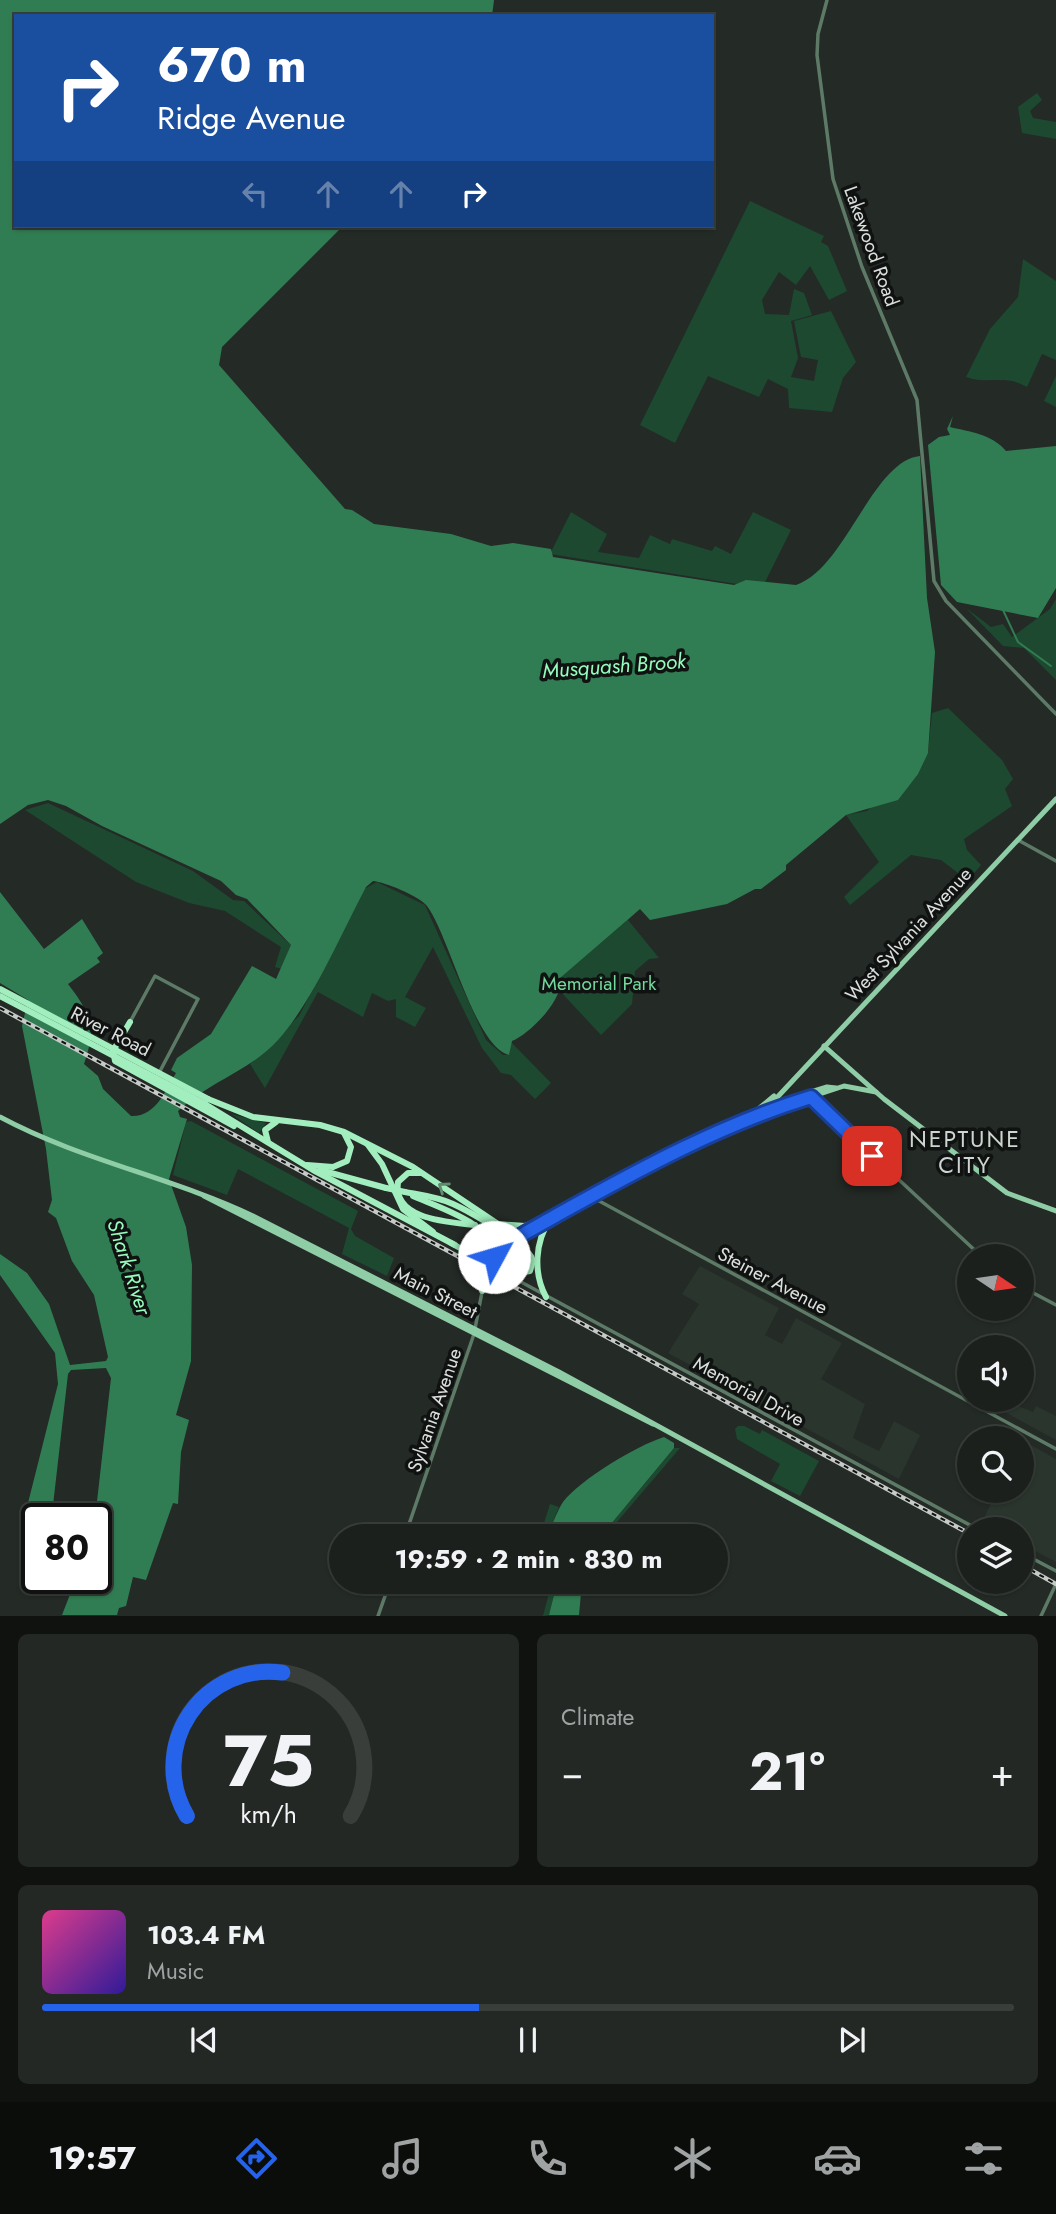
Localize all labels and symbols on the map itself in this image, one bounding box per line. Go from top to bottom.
street label: Lakewood Road [837,182,906,310]
water label: Musquash Brook [541,646,688,686]
street label: West Sylvania Avenue [839,861,978,1007]
park label: Memorial Park [542,970,657,997]
street label: River Road [66,1000,156,1063]
district label: NEPTUNE CITY [909,1122,1021,1182]
pin [842,1126,902,1186]
one-way arrow [438,1183,451,1195]
water label: Shark River [99,1215,159,1319]
position arrow [457,1220,531,1294]
street label: Steiner Avenue [713,1240,833,1321]
north arrow [957,1244,1034,1321]
street label: Main Street [389,1260,483,1325]
street label: Sylvania Avenue [401,1344,468,1476]
street label: Memorial Drive [688,1350,809,1433]
speed limit sign: 80 [21,1503,112,1594]

